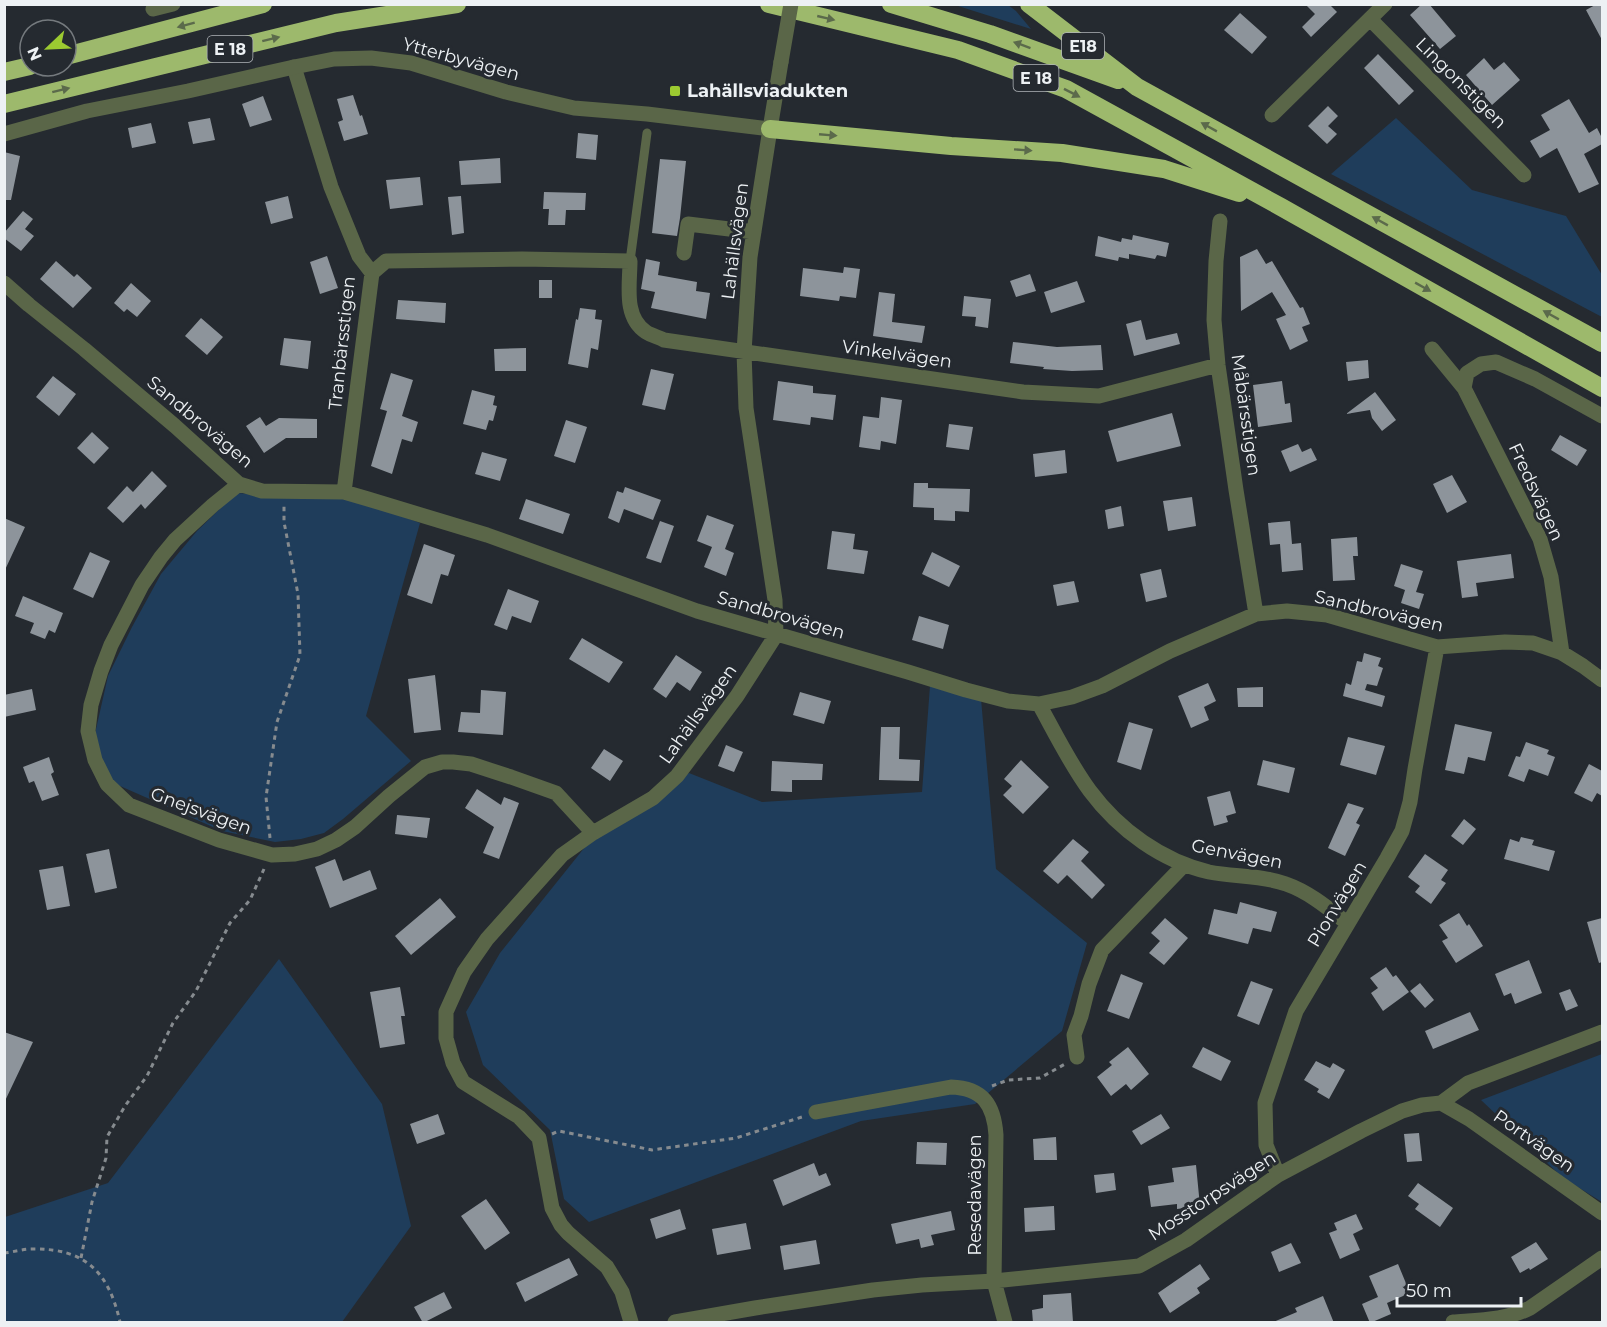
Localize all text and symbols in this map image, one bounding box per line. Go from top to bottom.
one-way arrow [816,14,835,23]
north arrow [18,18,78,78]
one-way arrow [177,20,195,30]
one-way arrow [262,33,280,43]
street label: Ytterbyvägen [400,33,522,85]
road number: E18 [1062,33,1104,59]
street label: Lingonstigen [1411,33,1511,133]
road number: E 18 [208,36,252,62]
one-way arrow [1013,40,1031,50]
text: N [23,44,46,63]
road number: E 18 [1014,65,1058,91]
place label: Lahällsviadukten [687,80,848,102]
one-way arrow [52,84,71,94]
marker: Lahällsviadukten [668,84,682,98]
one-way arrow [1064,88,1081,98]
one-way arrow [1201,122,1218,132]
one-way arrow [819,130,838,140]
one-way arrow [1013,146,1032,155]
street label: Lahällsvägen [717,181,753,301]
one-way arrow [1372,216,1389,226]
street label: Tranbärsstigen [324,275,360,411]
one-way arrow [1415,282,1432,292]
one-way arrow [1542,310,1559,320]
street label: Vinkelvägen [841,335,953,373]
street label: Måbärsstigen [1227,353,1265,477]
street label: Sandbrovägen [142,371,258,473]
street label: Fredsvägen [1504,440,1568,544]
street label: Sandbrovägen [1312,585,1446,637]
street label: Sandbrovägen [715,586,847,644]
street label: Lahällsvägen [655,660,741,768]
street label: Gnejsvägen [148,783,254,839]
street label: Genvägen [1190,834,1284,874]
street label: Pionvägen [1303,857,1371,951]
street label: Portvägen [1489,1105,1579,1177]
street label: Resedavägen [964,1134,986,1256]
street label: Mosstorpsvägen [1144,1147,1280,1245]
scale bar [1397,1270,1522,1308]
text: 50 m [1406,1280,1452,1302]

